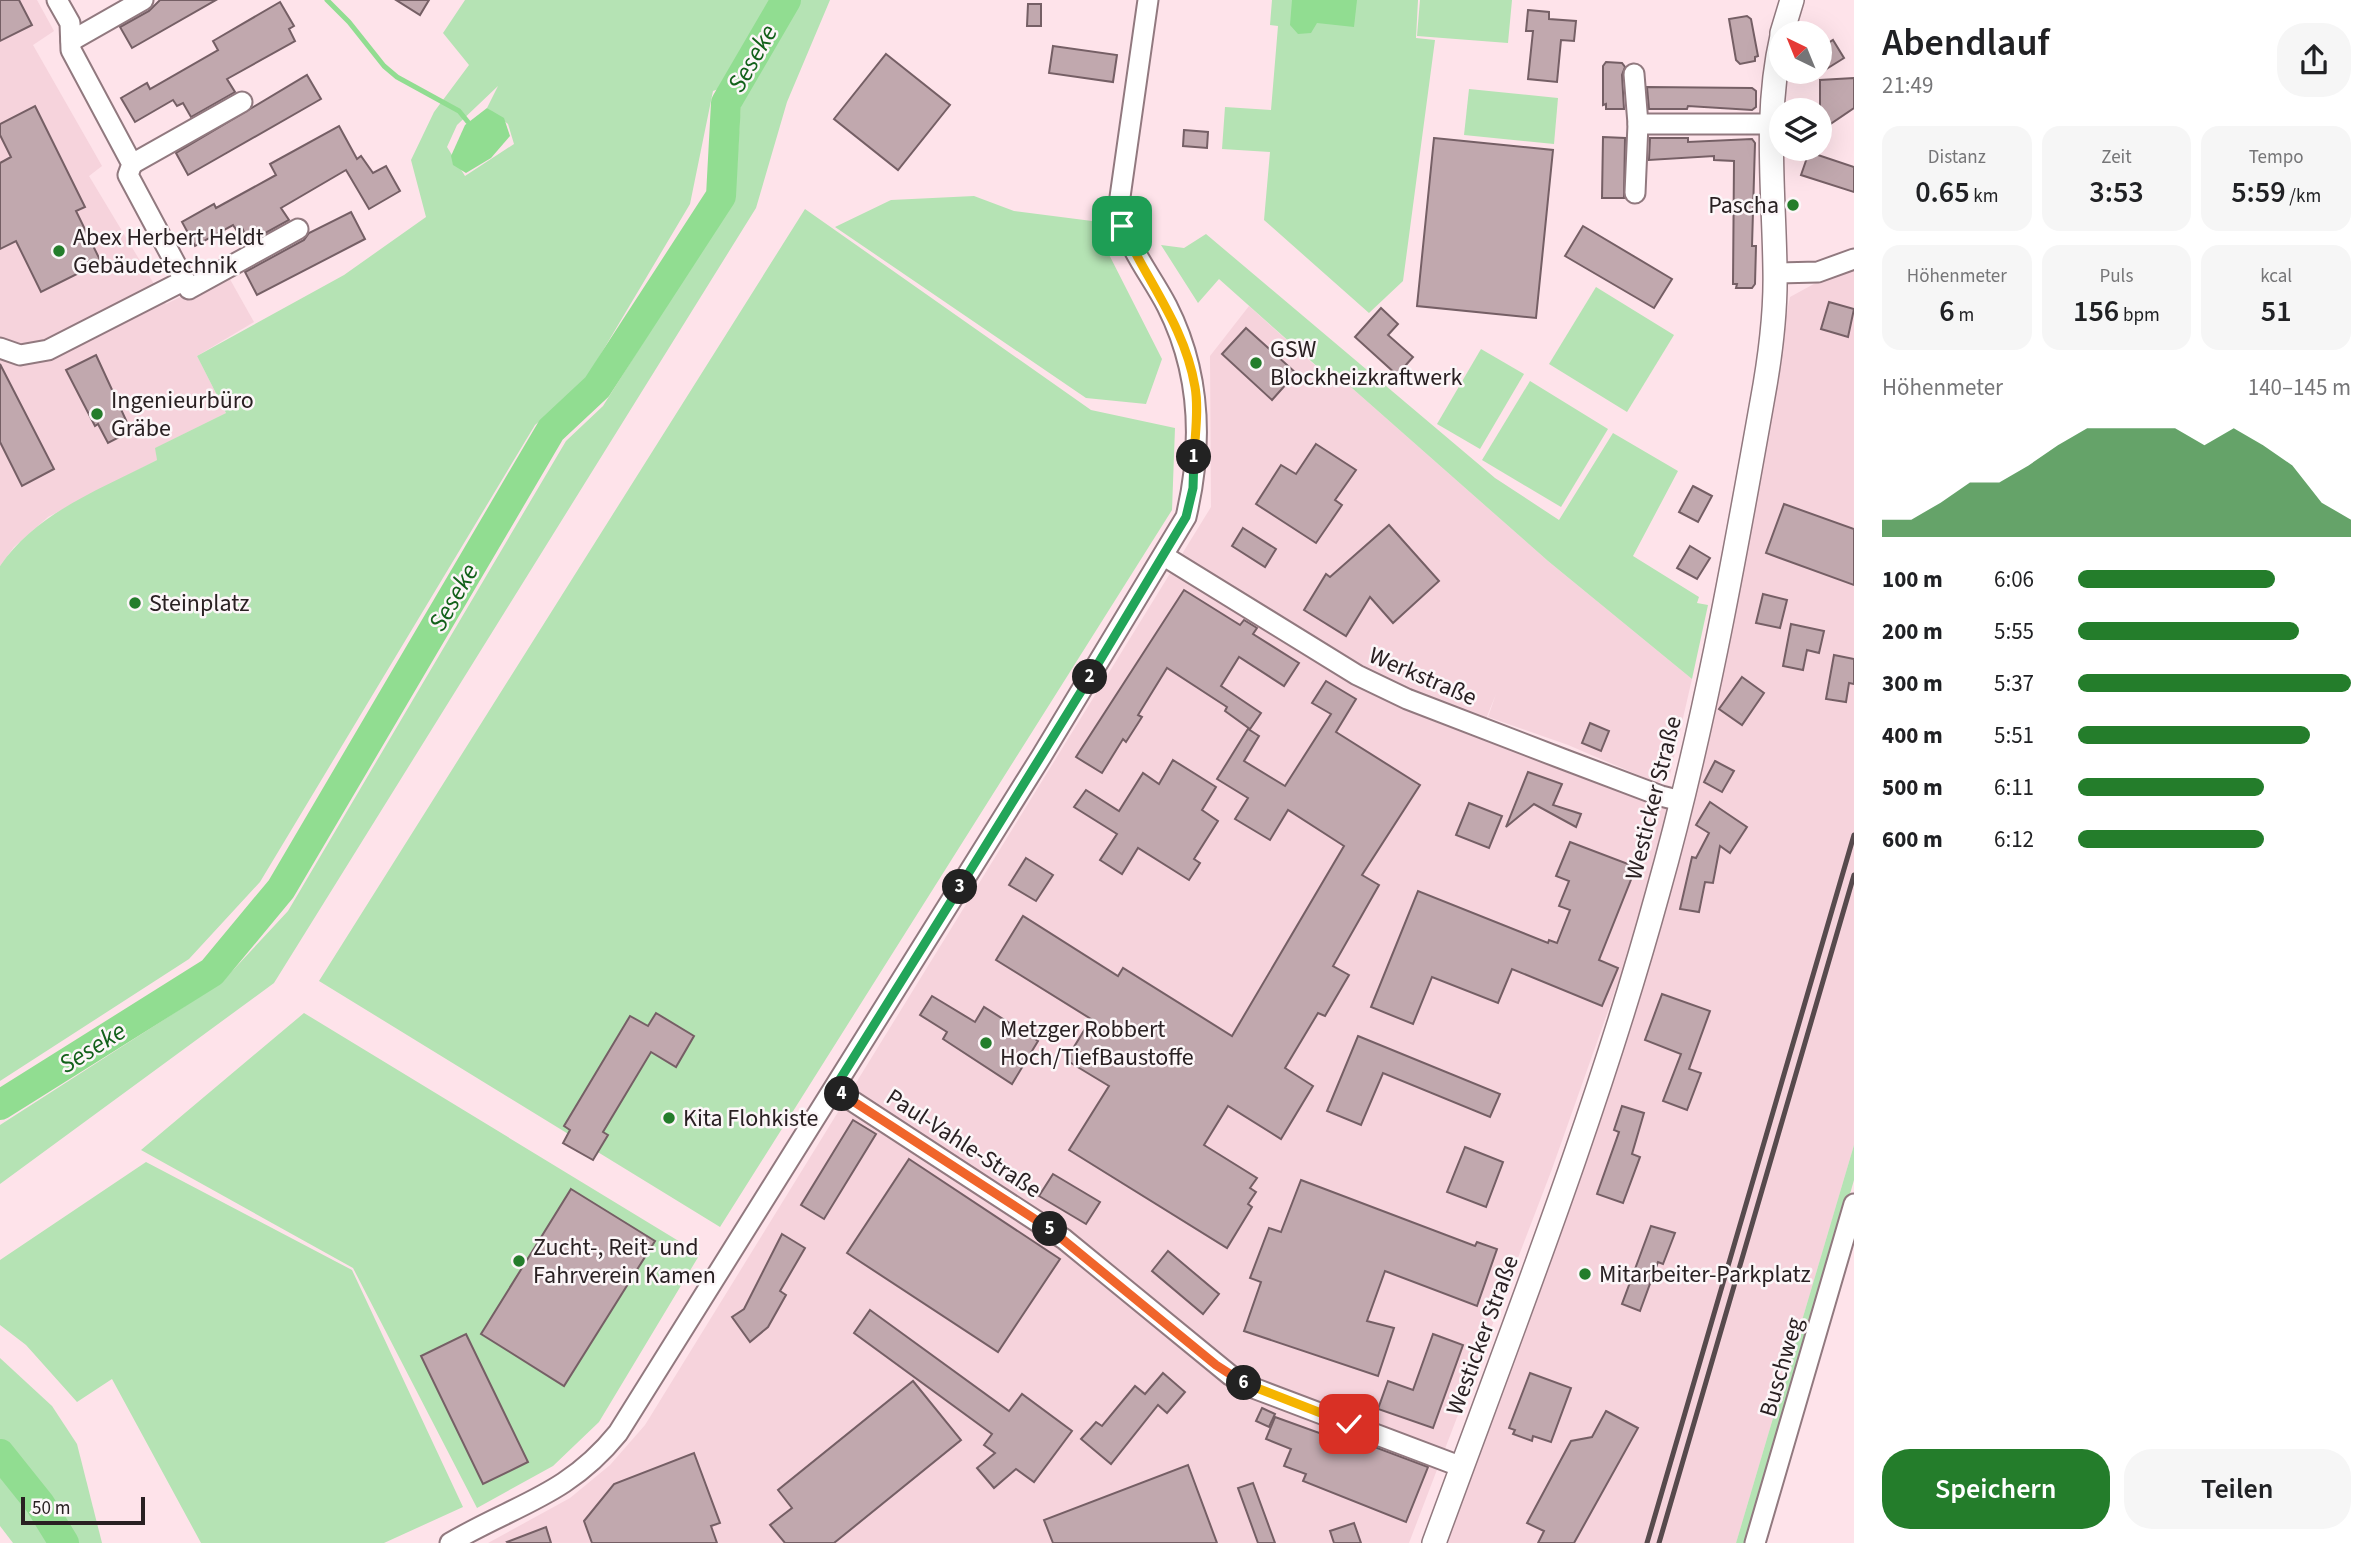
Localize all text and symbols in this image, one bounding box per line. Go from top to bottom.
text: Abendlauf [1882,16,2050,70]
water label: Seseke [718,17,787,99]
north arrow [1769,21,1832,84]
map controls [1769,21,1832,161]
button: share [2277,23,2351,97]
text: 21:49 [1882,69,1933,102]
button: layers [1769,98,1832,161]
text: Distanz [1928,144,1986,171]
text: Zeit [2101,144,2132,171]
text: Tempo [2249,144,2304,171]
text: 0.65 [1915,171,1970,214]
text: 3:53 [2089,171,2144,214]
text: 5:59 [2231,171,2286,214]
text: km [1970,183,1999,210]
text: /km [2286,183,2321,210]
place label: Pascha [1708,188,1779,223]
pin [1092,196,1152,256]
marker: Pascha [1785,197,1801,213]
icon: arrive [1103,207,1141,245]
place label: Abex Herbert Heldt Gebäudetechnik [73,220,264,283]
marker: Abex Herbert Heldt Gebäudetechnik [51,243,67,259]
text: Höhenmeter [1907,263,2007,290]
text: Puls [2100,263,2133,290]
text: kcal [2260,263,2292,290]
text: 6 [1939,290,1955,333]
text: 156 [2073,290,2119,333]
text: 51 [2261,290,2292,333]
text: m [1955,302,1974,329]
text: bpm [2119,302,2160,329]
place label: GSW Blockheizkraftwerk [1270,332,1463,395]
marker: GSW Blockheizkraftwerk [1248,355,1264,371]
text: Höhenmeter [1882,371,2003,404]
text: 140–145 m [2248,371,2351,404]
place label: Ingenieurbüro Gräbe [111,383,254,446]
marker: Ingenieurbüro Gräbe [89,406,105,422]
pin: 1 [1176,440,1212,475]
text: 1 [1188,443,1199,470]
water label: Seseke [419,556,488,638]
text: 100 m [1882,563,1943,596]
text: 6:06 [1994,563,2034,596]
place label: Steinplatz [149,586,250,621]
marker: Steinplatz [127,595,143,611]
text: 200 m [1882,615,1943,648]
text: 5:55 [1994,615,2034,648]
street label: Werkstraße [1363,638,1482,715]
pin: 2 [1072,660,1108,694]
text: 2 [1084,663,1095,690]
text: 300 m [1882,667,1943,700]
text: 5:37 [1994,667,2034,700]
street label: Westicker Straße [1616,713,1691,884]
text: 400 m [1882,719,1943,752]
text: 5:51 [1994,719,2034,752]
text: 500 m [1882,771,1943,804]
text: 6:11 [1994,771,2034,804]
text: 600 m [1882,823,1943,856]
text: 6:12 [1994,823,2034,856]
pin: 3 [942,870,978,904]
text: 3 [954,873,965,900]
water label: Seseke [52,1012,133,1082]
place label: Metzger Robbert Hoch/TiefBaustoffe [1000,1012,1194,1075]
marker: Metzger Robbert Hoch/TiefBaustoffe [978,1035,994,1051]
pin: 4 [824,1076,860,1112]
text: 4 [836,1080,847,1107]
street label: Paul-Vahle-Straße [879,1080,1048,1207]
place label: Kita Flohkiste [683,1101,818,1136]
marker: Kita Flohkiste [661,1110,677,1126]
pin: 5 [1032,1212,1068,1246]
text: 5 [1044,1215,1055,1242]
place label: Zucht-, Reit- und Fahrverein Kamen [533,1230,716,1293]
street label: Westicker Straße [1437,1250,1528,1420]
marker: Zucht-, Reit- und Fahrverein Kamen [511,1253,527,1269]
place label: Mitarbeiter-Parkplatz [1599,1257,1811,1292]
marker: Mitarbeiter-Parkplatz [1577,1266,1593,1282]
street label: Buschweg [1751,1313,1812,1421]
pin: 6 [1226,1366,1262,1400]
text: 6 [1238,1369,1249,1396]
pin [1319,1394,1379,1454]
icon: check [1330,1405,1368,1443]
button: Speichern [1882,1449,2110,1529]
button: Teilen [2124,1449,2351,1529]
scale bar [21,1494,145,1526]
text: 50 m [32,1495,70,1522]

